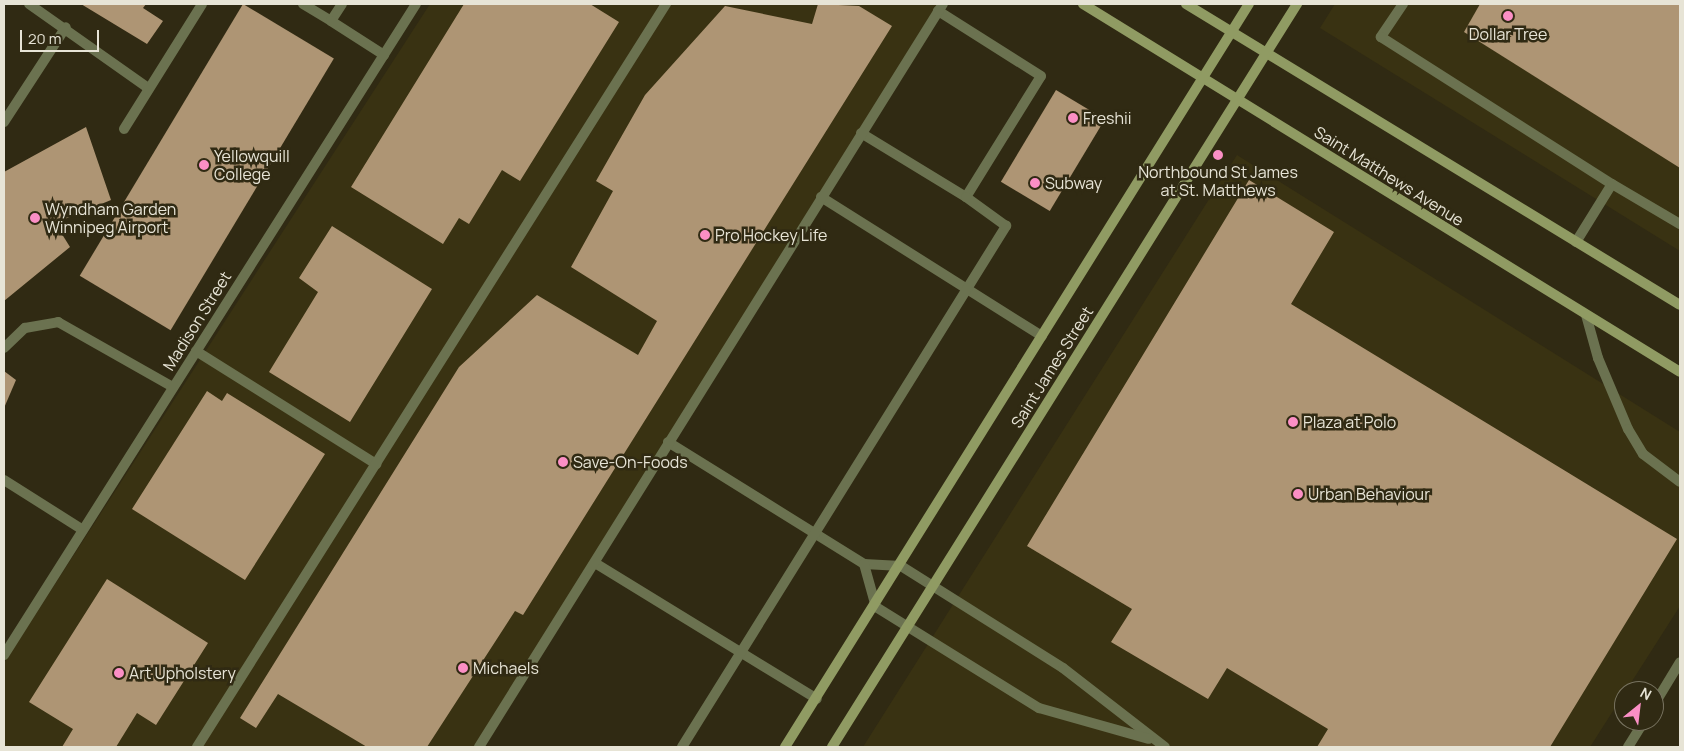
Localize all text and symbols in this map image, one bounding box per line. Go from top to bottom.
marker: Dollar Tree [1502,10,1514,22]
scale bar [22,20,101,52]
place label: Dollar Tree [1469,24,1547,44]
text: 20 m [28,28,61,49]
place label: Freshii [1083,108,1131,128]
marker: Freshii [1067,112,1079,124]
street label: Saint Matthews Avenue [1311,122,1467,230]
place label: Yellowquill College [214,146,290,184]
marker: Northbound St James at St. Matthews [1212,149,1224,161]
marker: Yellowquill College [198,159,210,171]
place label: Northbound St James at St. Matthews [1138,162,1298,200]
place label: Subway [1045,173,1102,193]
marker: Subway [1029,177,1041,189]
place label: Wyndham Garden Winnipeg Airport [45,199,176,237]
marker: Wyndham Garden Winnipeg Airport [29,212,41,224]
place label: Pro Hockey Life [715,225,827,245]
marker: Pro Hockey Life [699,229,711,241]
street label: Madison Street [159,268,235,374]
street label: Saint James Street [1007,303,1097,431]
place label: Plaza at Polo [1303,412,1396,432]
marker: Plaza at Polo [1287,416,1299,428]
place label: Save-On-Foods [573,452,688,472]
marker: Save-On-Foods [557,456,569,468]
place label: Urban Behaviour [1308,484,1430,504]
marker: Urban Behaviour [1292,488,1304,500]
place label: Michaels [473,658,539,678]
marker: Michaels [457,662,469,674]
place label: Art Upholstery [129,663,236,683]
marker: Art Upholstery [113,667,125,679]
north arrow [1614,681,1664,731]
text: N [1637,683,1655,704]

